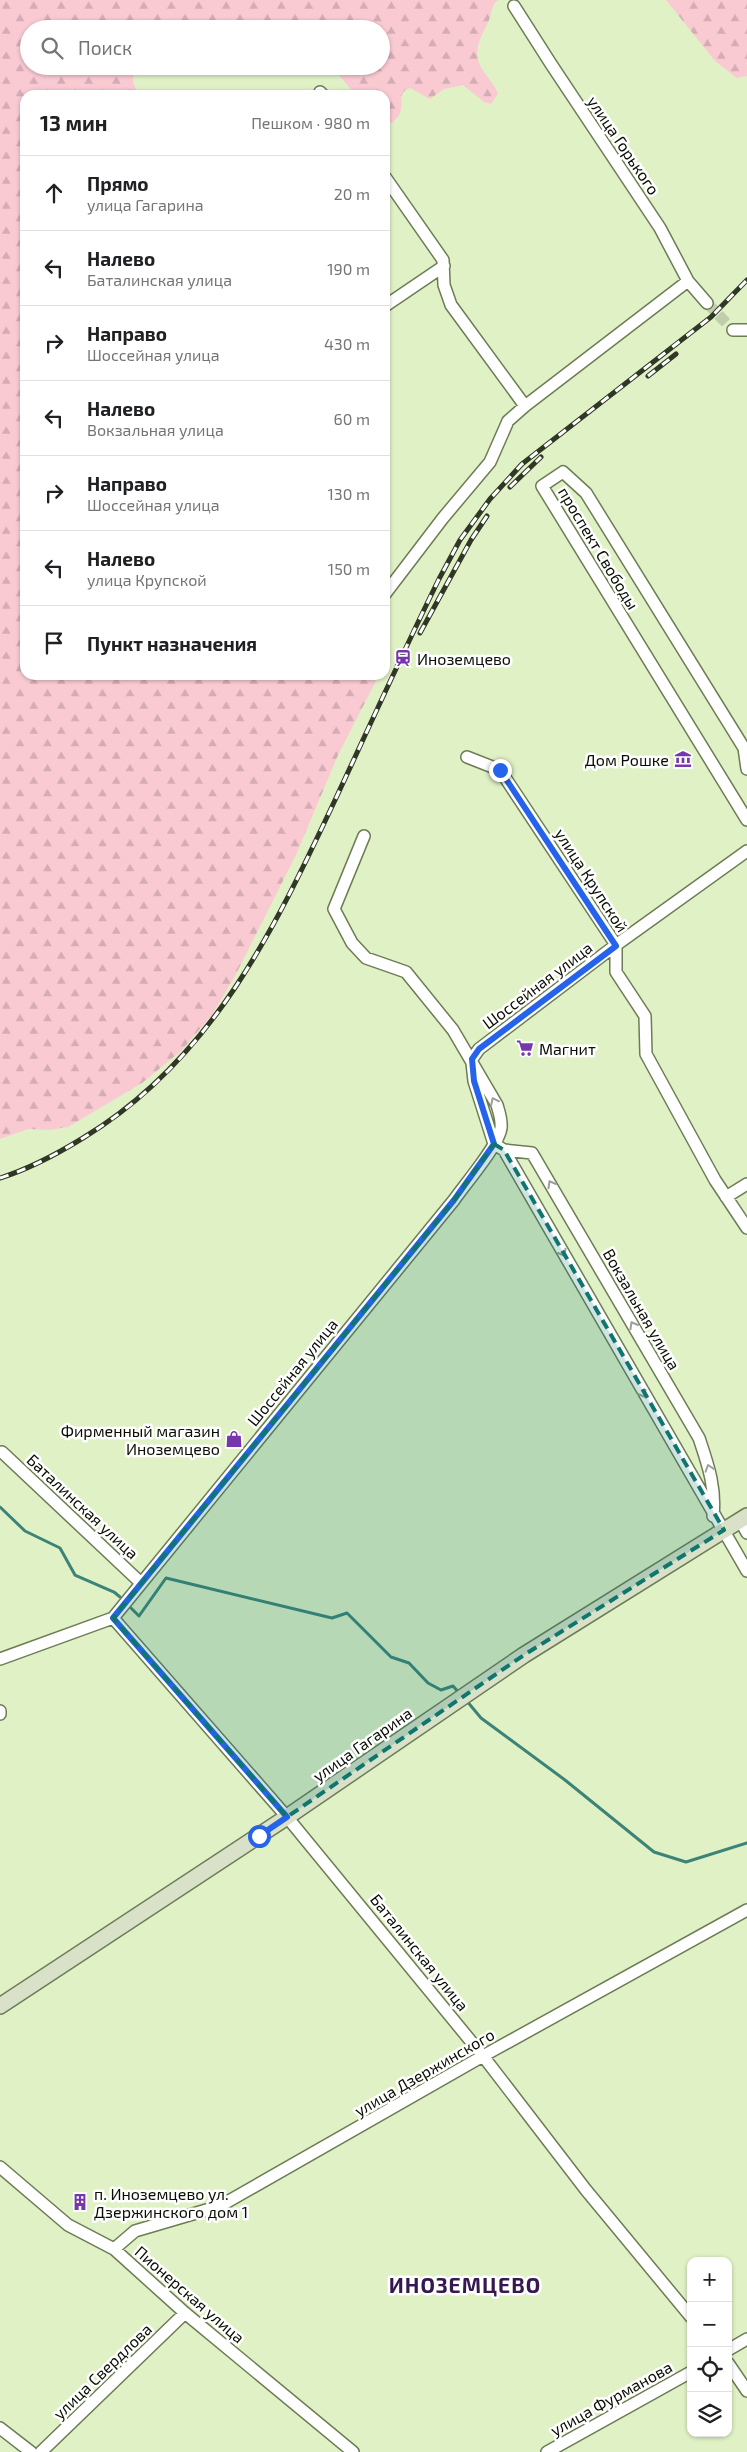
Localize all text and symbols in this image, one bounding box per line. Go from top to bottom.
search box [20,20,390,75]
icon: search [38,34,66,62]
text: Поиск [78,36,132,59]
street label: улица Горького [583,92,664,198]
text: 13 мин [40,110,108,135]
text: Пешком · 980 m [251,113,370,132]
text: Прямо [87,172,149,195]
icon: ahead [40,179,68,207]
text: 20 m [334,184,370,203]
text: улица Гагарина [87,195,204,214]
text: Налево [87,247,155,270]
icon: left [40,254,68,282]
text: 190 m [327,259,370,278]
text: Баталинская улица [87,270,232,289]
text: Направо [87,322,167,345]
icon: right [40,329,68,357]
text: 430 m [324,334,370,353]
text: Шоссейная улица [87,345,220,364]
text: Налево [87,397,155,420]
icon: left [40,404,68,432]
text: 60 m [334,409,370,428]
text: Вокзальная улица [87,420,224,439]
text: Направо [87,472,167,495]
icon: right [40,479,68,507]
street label: проспект Свободы [555,483,643,613]
text: 130 m [328,484,370,503]
text: Шоссейная улица [87,495,220,514]
text: Налево [87,547,155,570]
icon: left [40,554,68,582]
text: 150 m [328,559,370,578]
text: улица Крупской [87,570,207,589]
icon: arrive [40,629,68,657]
text: Пункт назначения [87,632,257,655]
station icon: Иноземцево [393,648,413,668]
place label: Иноземцево [417,649,511,668]
museum icon: Дом Рошке [673,749,693,769]
place label: Дом Рошке [585,750,669,769]
route end [489,759,512,782]
street label: улица Крупской [551,825,633,936]
street label: Шоссейная улица [478,938,596,1033]
supermarket icon: Магнит [515,1038,535,1058]
place label: Магнит [539,1039,596,1058]
one-way arrow [490,1097,500,1106]
one-way arrow [547,1181,557,1190]
street label: Вокзальная улица [599,1245,684,1373]
one-way arrow [556,1247,566,1256]
street label: Шоссейная улица [243,1314,342,1430]
one-way arrow [629,1321,639,1330]
one-way arrow [637,1388,647,1397]
place label: Фирменный магазин Иноземцево [61,1421,220,1458]
shop icon: Фирменный магазин Иноземцево [224,1429,244,1449]
street label: Баталинская улица [23,1450,143,1563]
one-way arrow [704,1464,714,1472]
street label: улица Гагарина [309,1703,416,1786]
route start [248,1825,271,1848]
street label: Баталинская улица [366,1890,473,2015]
street label: улица Дзержинского [351,2024,498,2121]
place label: п. Иноземцево ул. Дзержинского дом 1 [94,2184,248,2221]
building icon: п. Иноземцево ул. Дзержинского дом 1 [70,2192,90,2212]
street label: Пионерская улица [131,2241,249,2347]
map controls [687,2257,732,2437]
button: + [687,2257,732,2302]
district label: ИНОЗЕМЦЕВО [389,2272,541,2297]
button: − [687,2302,732,2347]
street label: улица Свердлова [49,2319,156,2424]
button: locate [687,2347,732,2392]
street label: улица Фурманова [547,2357,676,2440]
button: layers [687,2392,732,2437]

